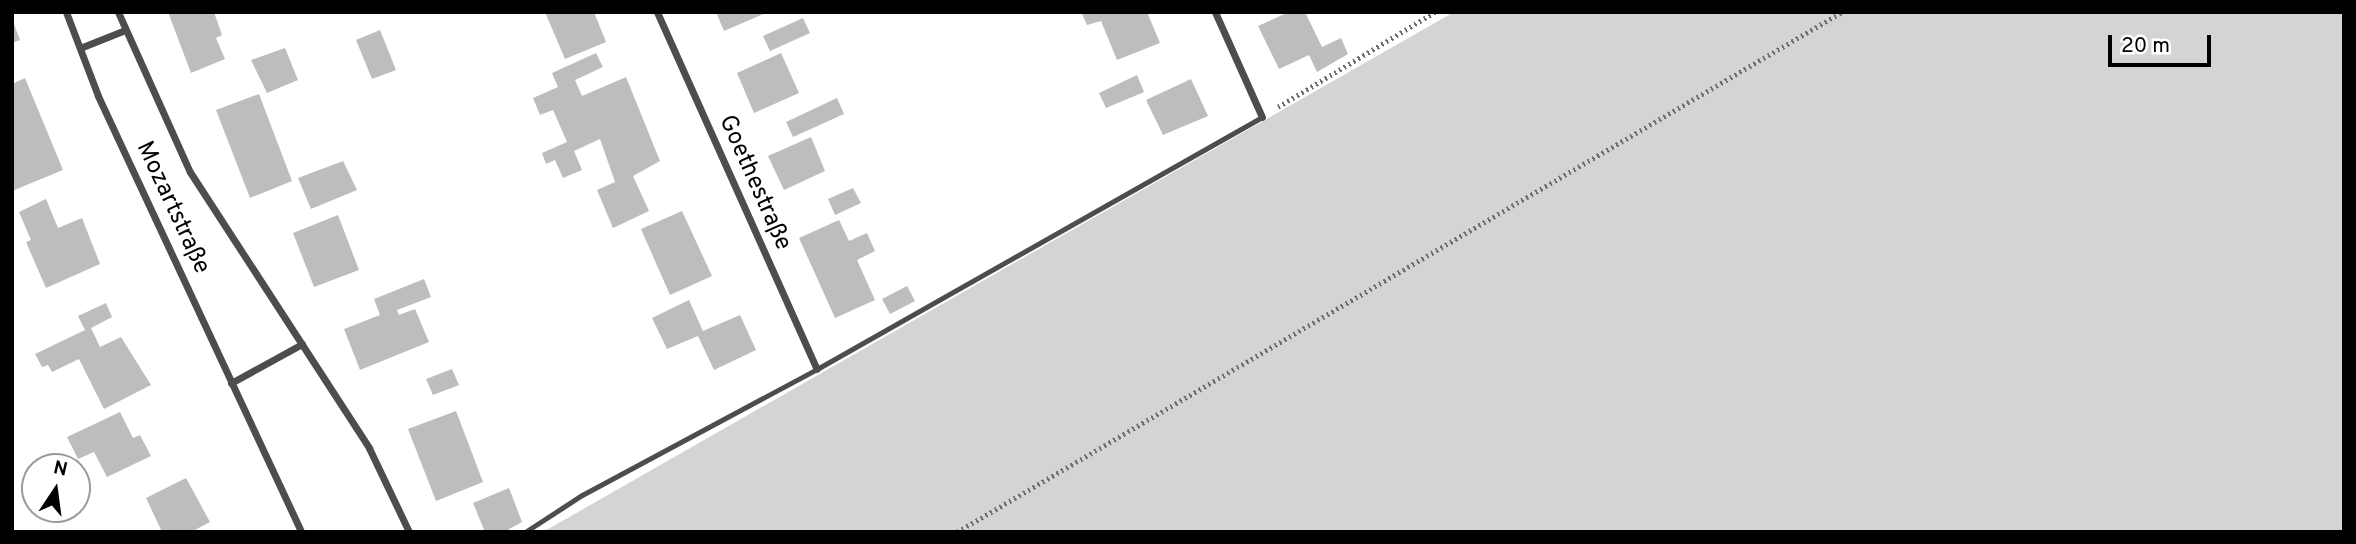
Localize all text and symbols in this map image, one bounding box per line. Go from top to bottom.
scale bar [2111,21,2214,65]
text: 20 m [2121,33,2170,60]
street label: Goethestraße [711,111,797,255]
street label: Mozartstraße [129,137,215,279]
north arrow [21,453,91,523]
text: N [51,456,70,483]

